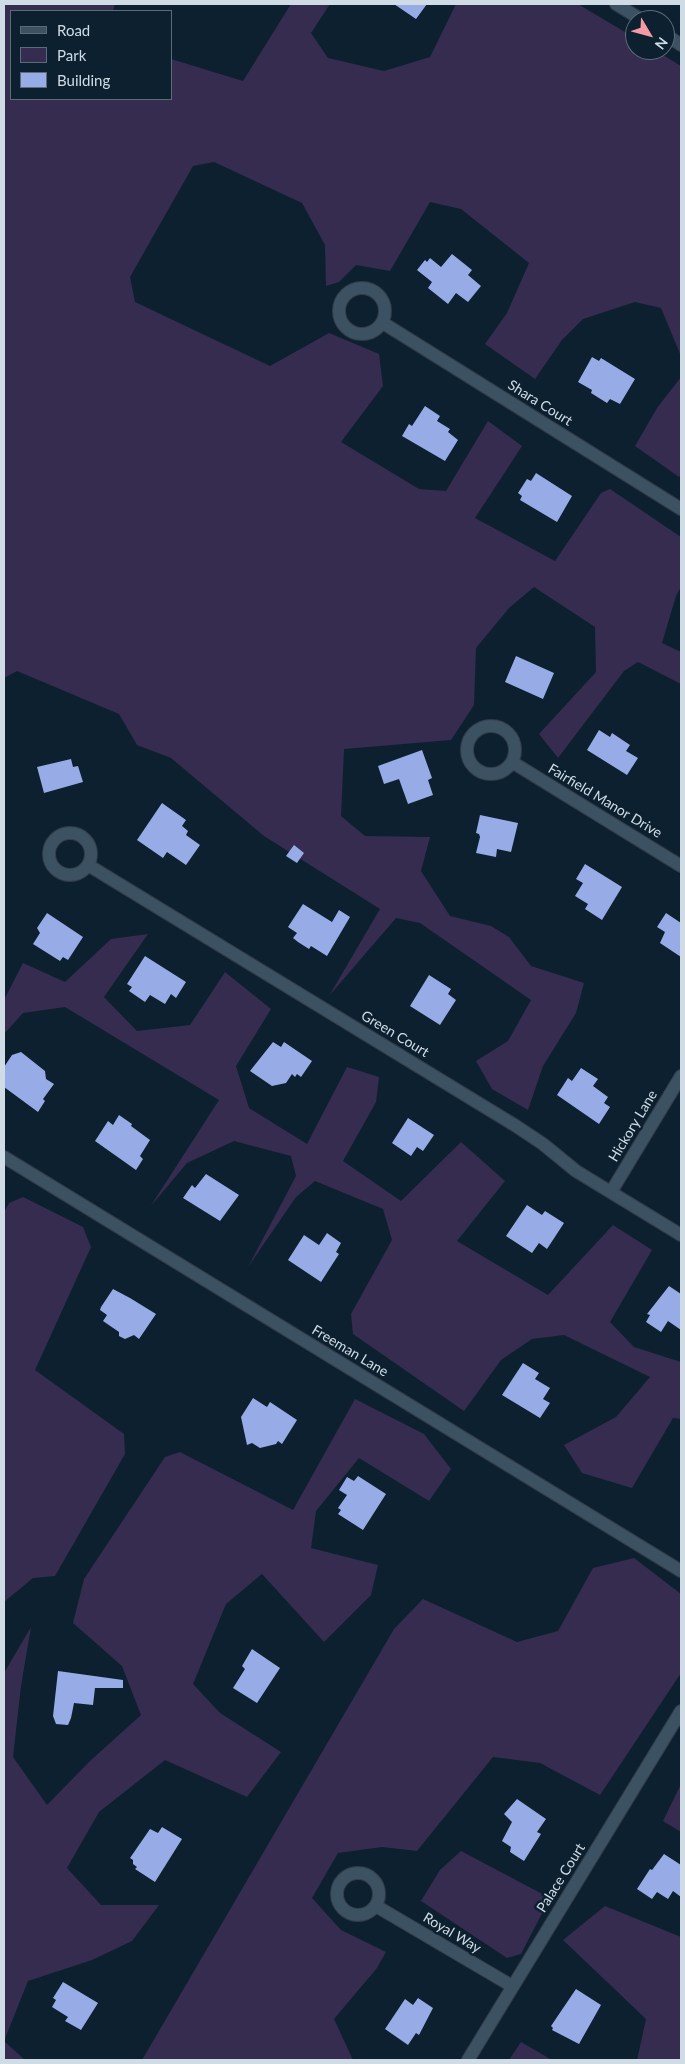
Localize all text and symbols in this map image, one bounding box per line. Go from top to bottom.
legend [10,10,172,100]
north arrow [625,10,675,60]
text: Road [57,21,90,39]
text: N [652,34,672,53]
text: Park [57,46,86,64]
text: Building [57,71,110,89]
street label: Shara Court [505,377,575,429]
street label: Fairfield Manor Drive [545,760,665,842]
street label: Green Court [358,1007,432,1061]
street label: Hickory Lane [605,1087,661,1165]
street label: Freeman Lane [309,1322,391,1380]
street label: Palace Court [533,1840,589,1916]
street label: Royal Way [420,1909,484,1957]

